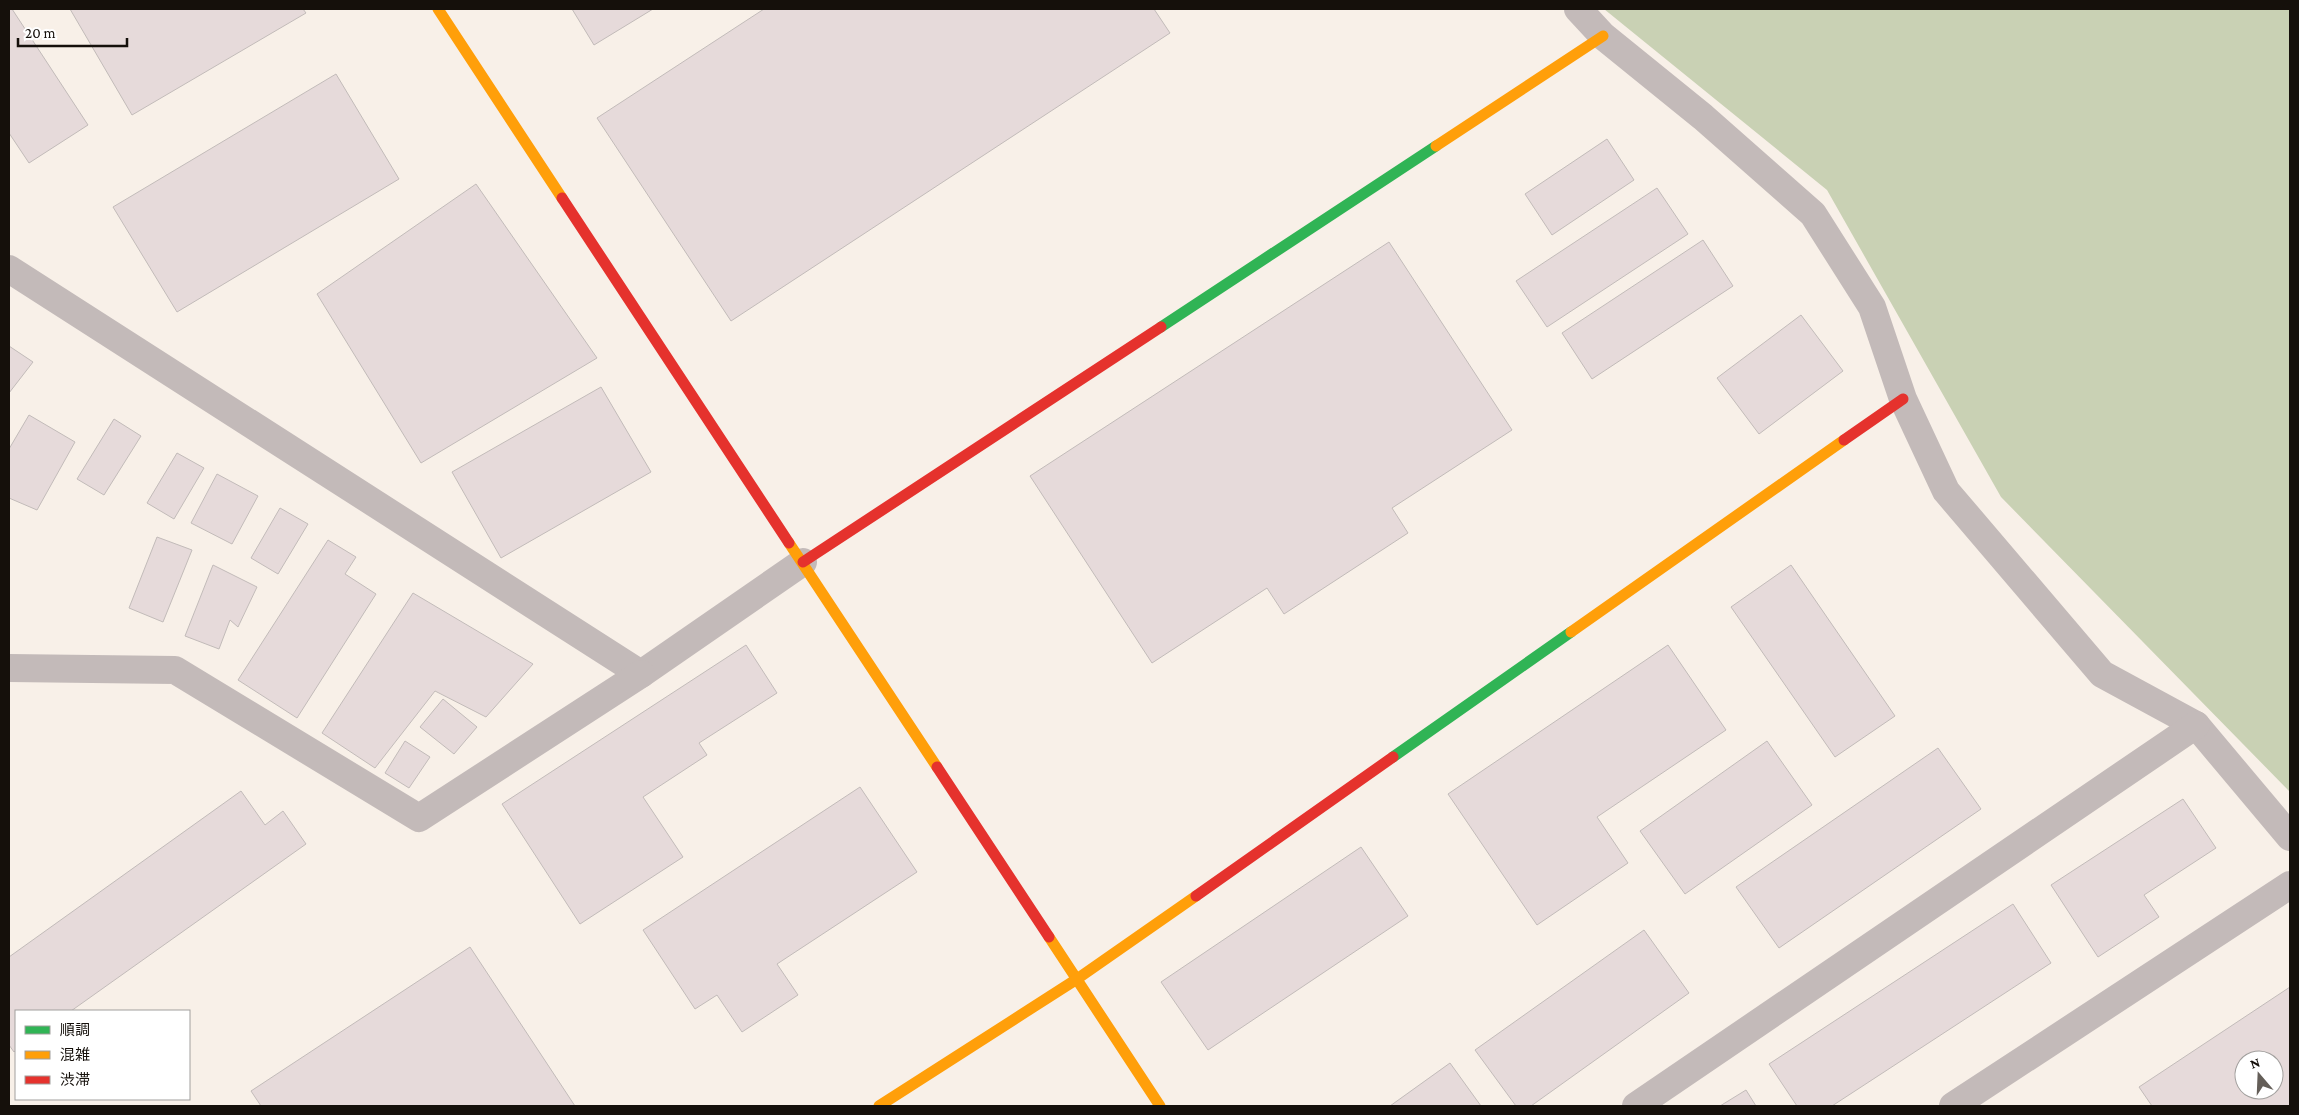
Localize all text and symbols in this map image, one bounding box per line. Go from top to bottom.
scale bar [18,15,126,47]
text: 20 m [25,25,56,41]
legend [15,1010,190,1100]
text: 順調 [60,1022,90,1038]
text: 混雑 [60,1047,90,1063]
north arrow [2234,1050,2284,1100]
text: N [2248,1053,2262,1072]
text: 渋滞 [60,1072,90,1088]

